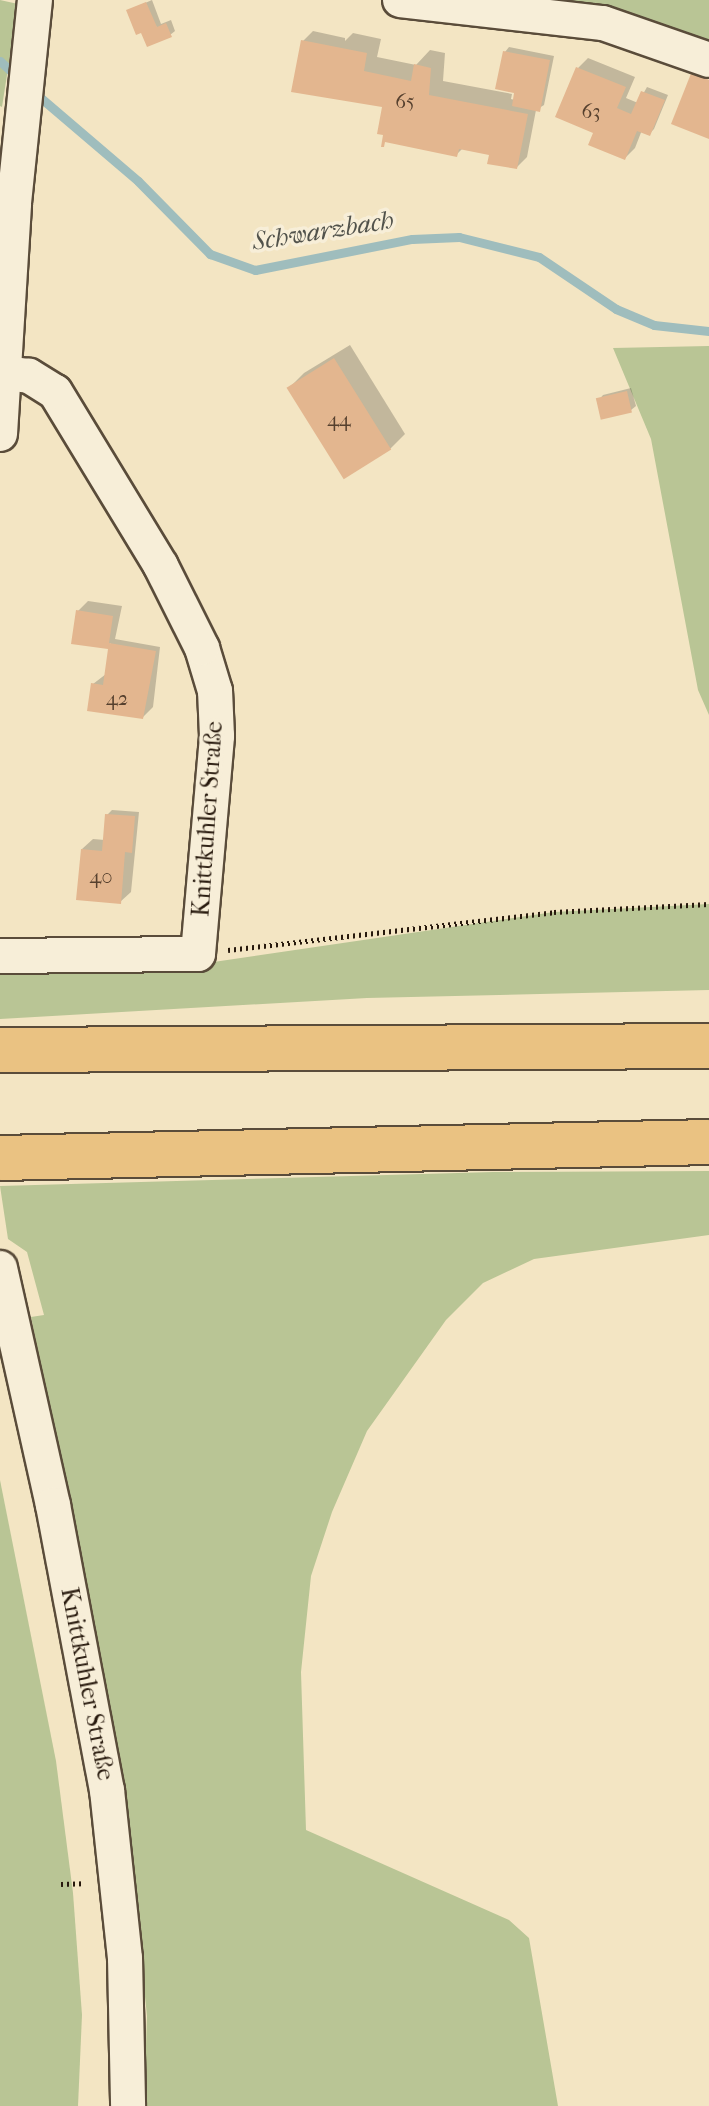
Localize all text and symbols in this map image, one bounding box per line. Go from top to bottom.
house number: 65 [395,89,415,113]
house number: 63 [581,99,601,123]
water label: Schwarzbach [250,204,396,258]
house number: 44 [327,407,351,431]
house number: 42 [106,686,128,710]
street label: Knittkuhler Straße [187,720,229,918]
house number: 40 [90,864,112,888]
street label: Knittkuhler Straße [54,1585,120,1783]

